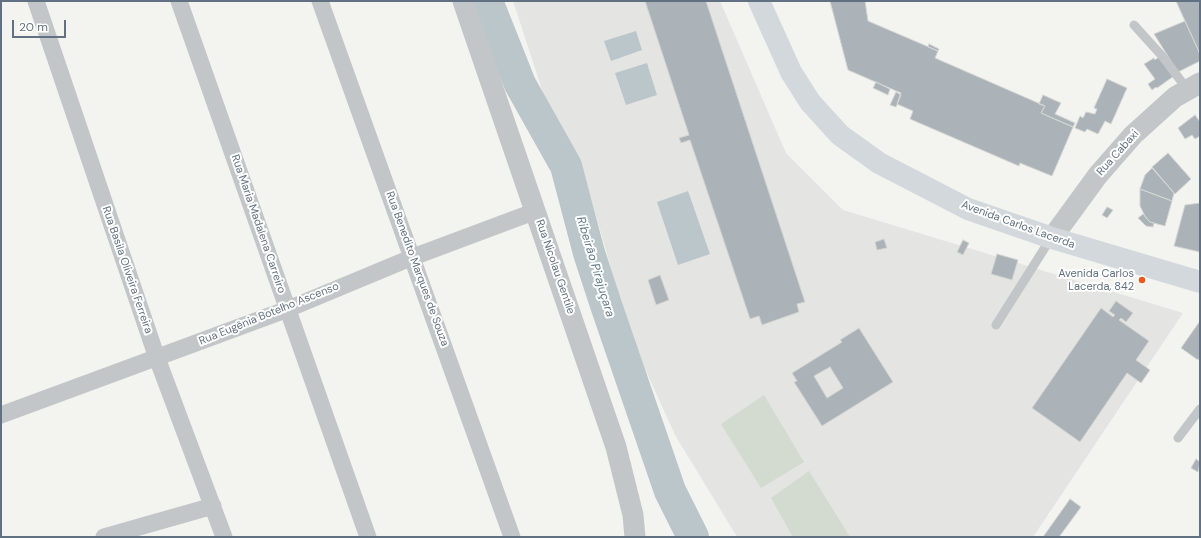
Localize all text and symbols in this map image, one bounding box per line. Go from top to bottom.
scale bar [14,12,68,38]
text: 20 m [19,19,48,35]
street label: Rua Cabaxi [1094,128,1142,178]
street label: Rua Maria Madalena Carreiro [228,153,288,295]
street label: Rua Benedito Marques de Souza [383,190,451,348]
street label: Avenida Carlos Lacerda [960,198,1076,252]
street label: Rua Basila Oliveira Ferreira [99,205,155,335]
water label: Ribeirão Pirajuçara [573,215,617,319]
street label: Rua Nicolau Gentile [533,218,577,316]
place label: Avenida Carlos Lacerda, 842 [1058,267,1134,293]
marker: Avenida Carlos Lacerda, 842 [1137,275,1147,285]
street label: Rua Eugênia Botelho Ascenso [197,280,341,348]

